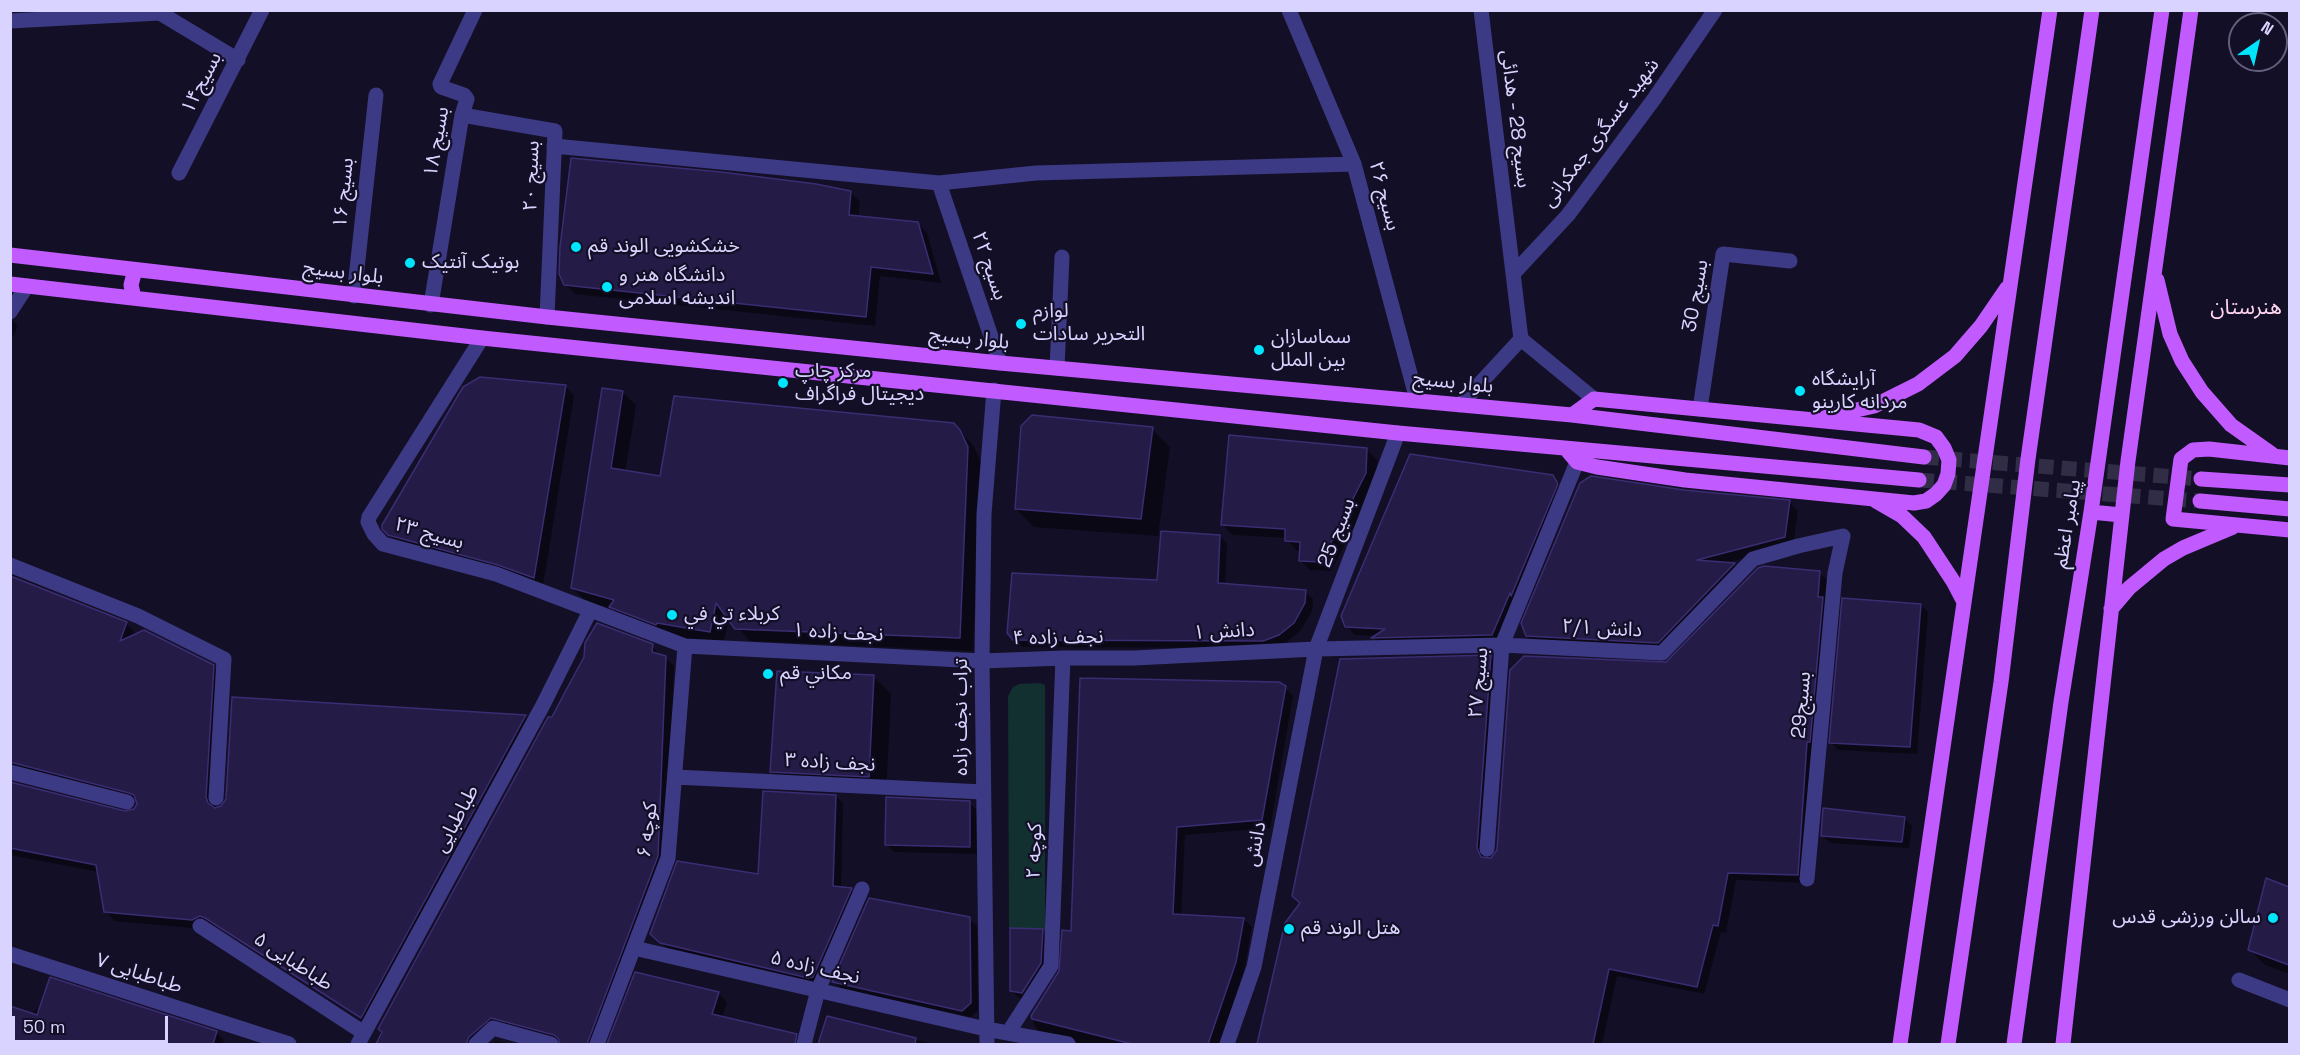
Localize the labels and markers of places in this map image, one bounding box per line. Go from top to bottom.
place label: خشکشویی الوند قم [588,235,740,259]
marker: خشکشویی الوند قم [569,240,583,254]
place label: بوتیک آنتیک [422,251,519,275]
marker: بوتیک آنتیک [403,256,417,270]
place label: دانشگاه هنر و اندیشه اسلامی [619,264,735,311]
marker: دانشگاه هنر و اندیشه اسلامی [600,280,614,294]
place label: لوازم التحریر سادات [1033,300,1145,347]
marker: لوازم التحریر سادات [1014,317,1028,331]
place label: سماسازان بین الملل [1271,326,1351,373]
marker: سماسازان بین الملل [1252,343,1266,357]
place label: مرکز چاپ دیجیتال فراگراف [795,360,924,407]
place label: آرایشگاه مردانه کارینو [1812,368,1907,415]
marker: مرکز چاپ دیجیتال فراگراف [776,376,790,390]
marker: آرایشگاه مردانه کارینو [1793,384,1807,398]
place label: كربلاء تي في [684,603,780,627]
marker: كربلاء تي في [665,608,679,622]
place label: مكاني قم [780,662,852,686]
marker: مكاني قم [761,667,775,681]
place label: سالن ورزشی قدس [2112,906,2261,930]
marker: سالن ورزشی قدس [2266,911,2280,925]
place label: هتل الوند قم [1301,917,1400,941]
marker: هتل الوند قم [1282,922,1296,936]

